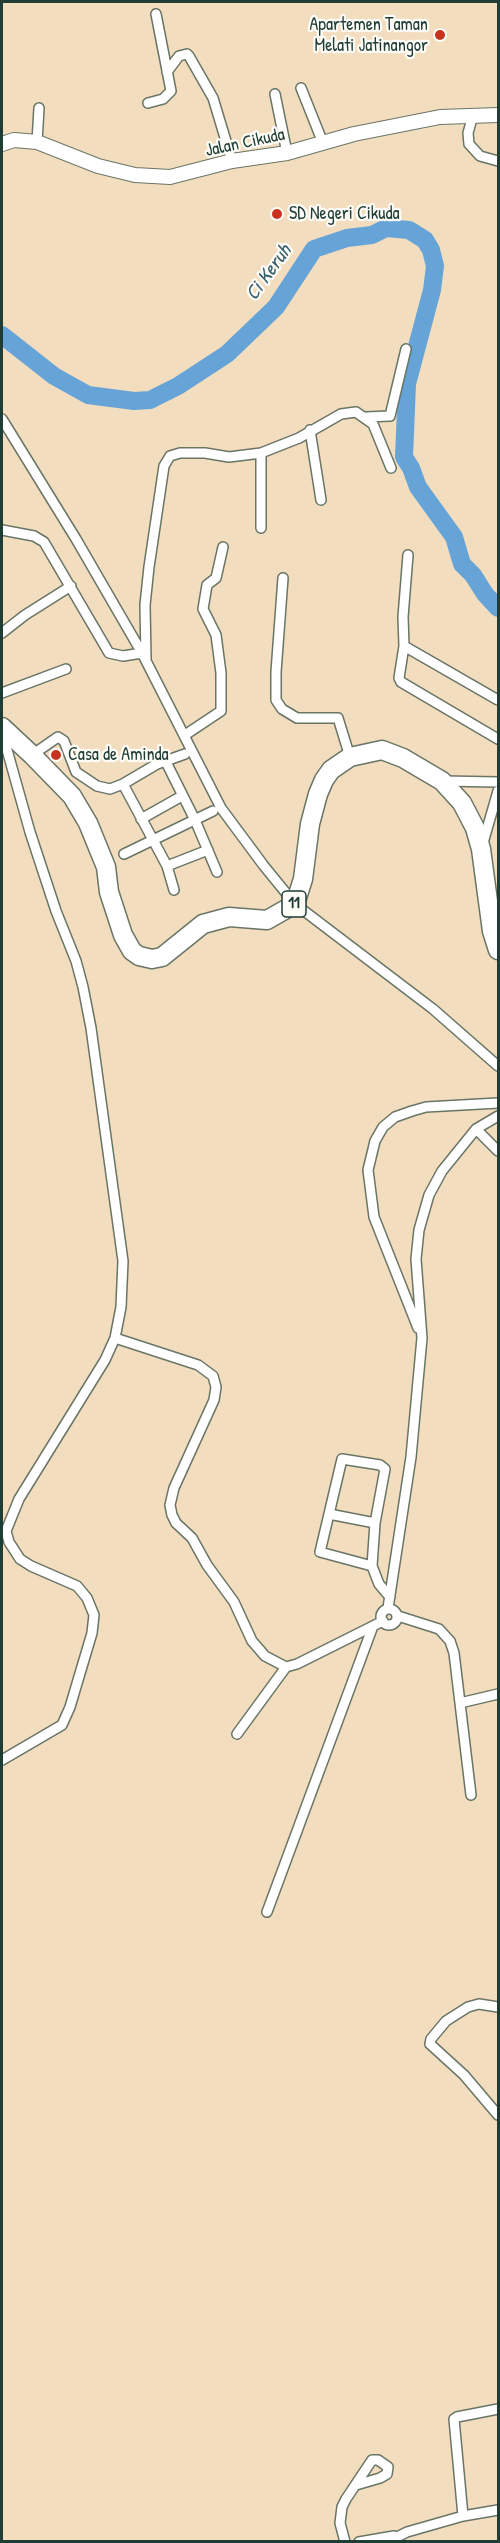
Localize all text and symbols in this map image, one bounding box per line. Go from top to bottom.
place label: Apartemen Taman Melati Jatinangor [310,14,428,57]
marker: Apartemen Taman Melati Jatinangor [433,28,447,42]
street label: Jalan Cikuda [203,124,287,162]
place label: SD Negeri Cikuda [289,203,400,225]
marker: SD Negeri Cikuda [270,207,284,221]
water label: Ci Keruh [241,241,297,305]
place label: Casa de Aminda [68,744,169,766]
marker: Casa de Aminda [49,748,63,762]
road number: 11 [282,891,306,917]

